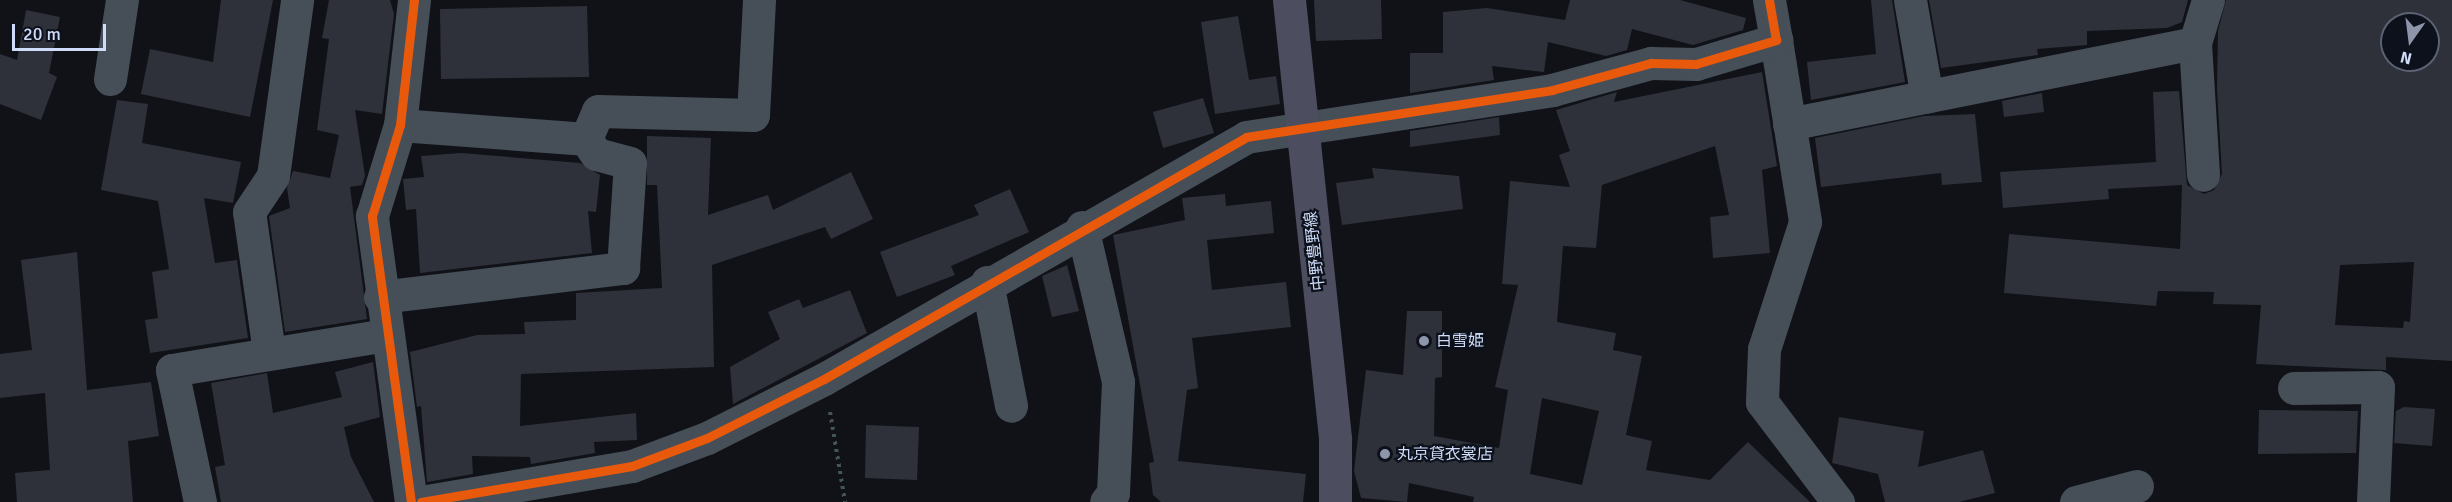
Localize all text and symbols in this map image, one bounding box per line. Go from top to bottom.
scale bar [15,12,110,50]
north arrow [2380,12,2440,72]
text: 20 m [23,23,61,45]
text: N [2398,46,2414,69]
street label: 中野豊野線 [1301,210,1329,292]
place label: 白雪姫 [1436,331,1484,351]
marker: 白雪姫 [1417,334,1431,348]
place label: 丸京貸衣裳店 [1397,444,1493,464]
marker: 丸京貸衣裳店 [1378,447,1392,461]

